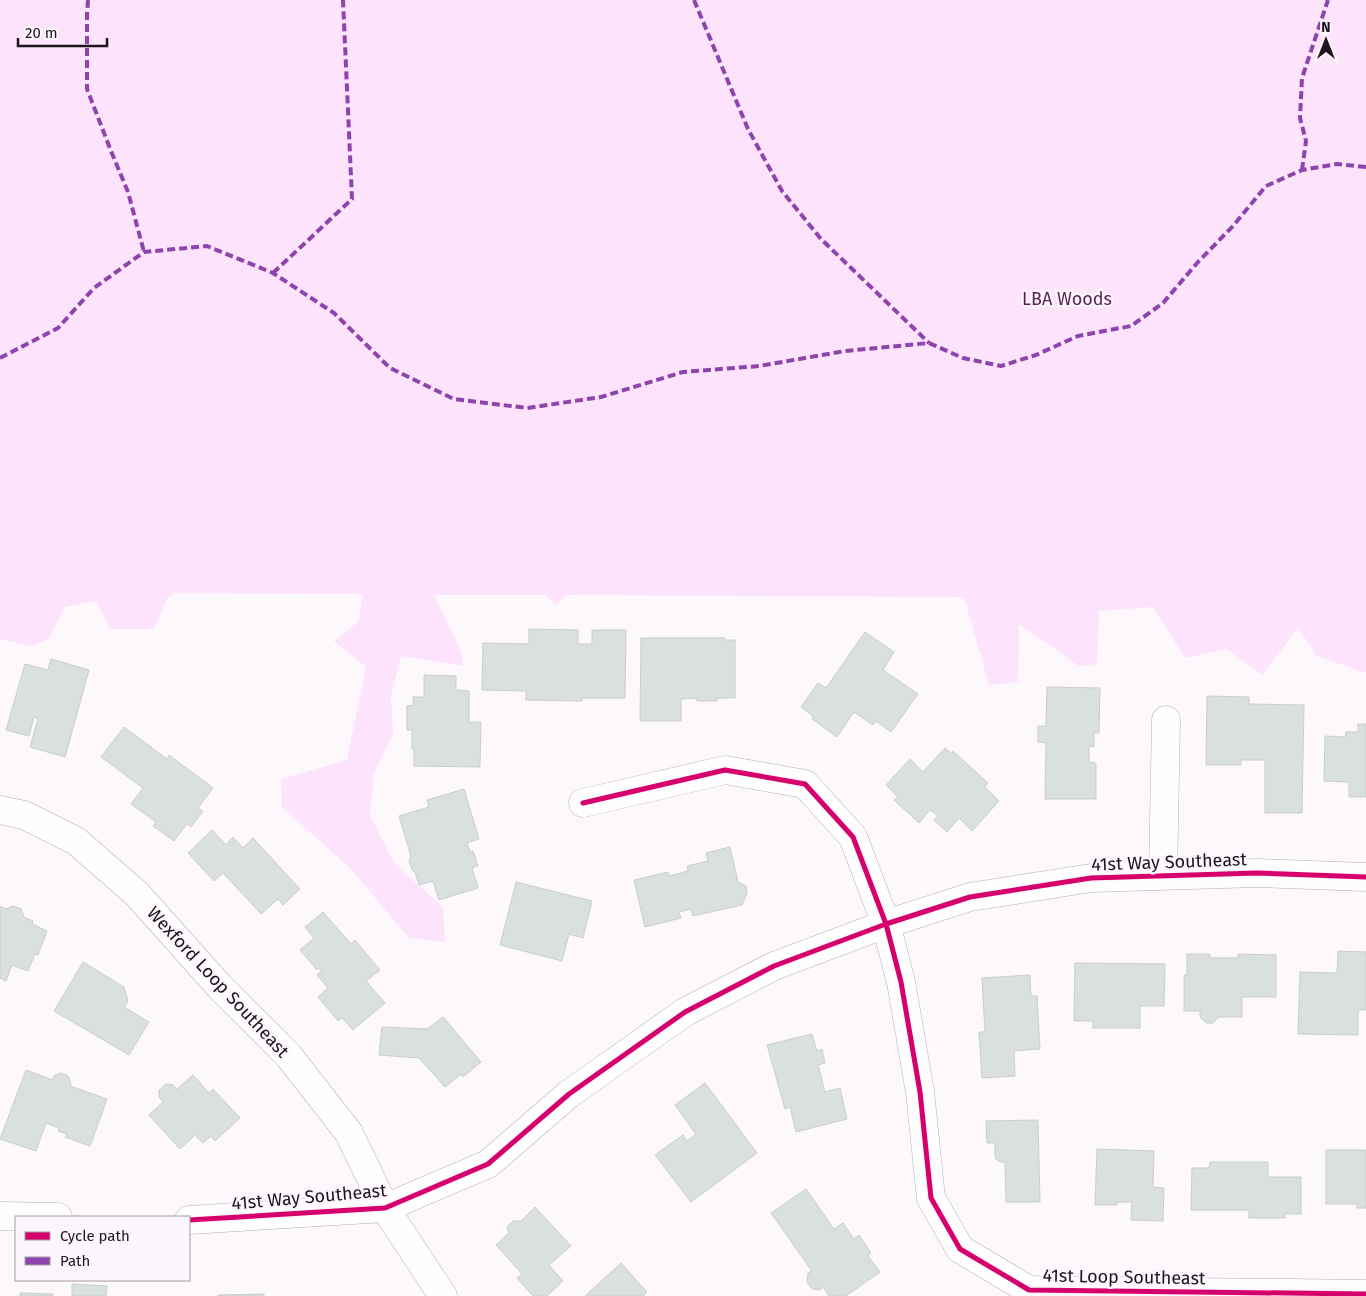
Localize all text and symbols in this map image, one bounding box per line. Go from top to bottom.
scale bar [18,15,106,47]
north arrow [1301,15,1351,65]
text: N [1321,19,1331,36]
text: 20 m [25,24,58,42]
park label: LBA Woods [1022,288,1112,310]
street label: 41st Way Southeast [1091,848,1248,876]
street label: Wexford Loop Southeast [142,902,294,1062]
street label: 41st Way Southeast [231,1179,388,1215]
legend [15,1216,190,1281]
text: Cycle path [60,1227,130,1245]
text: Path [60,1252,90,1270]
street label: 41st Loop Southeast [1042,1265,1206,1289]

